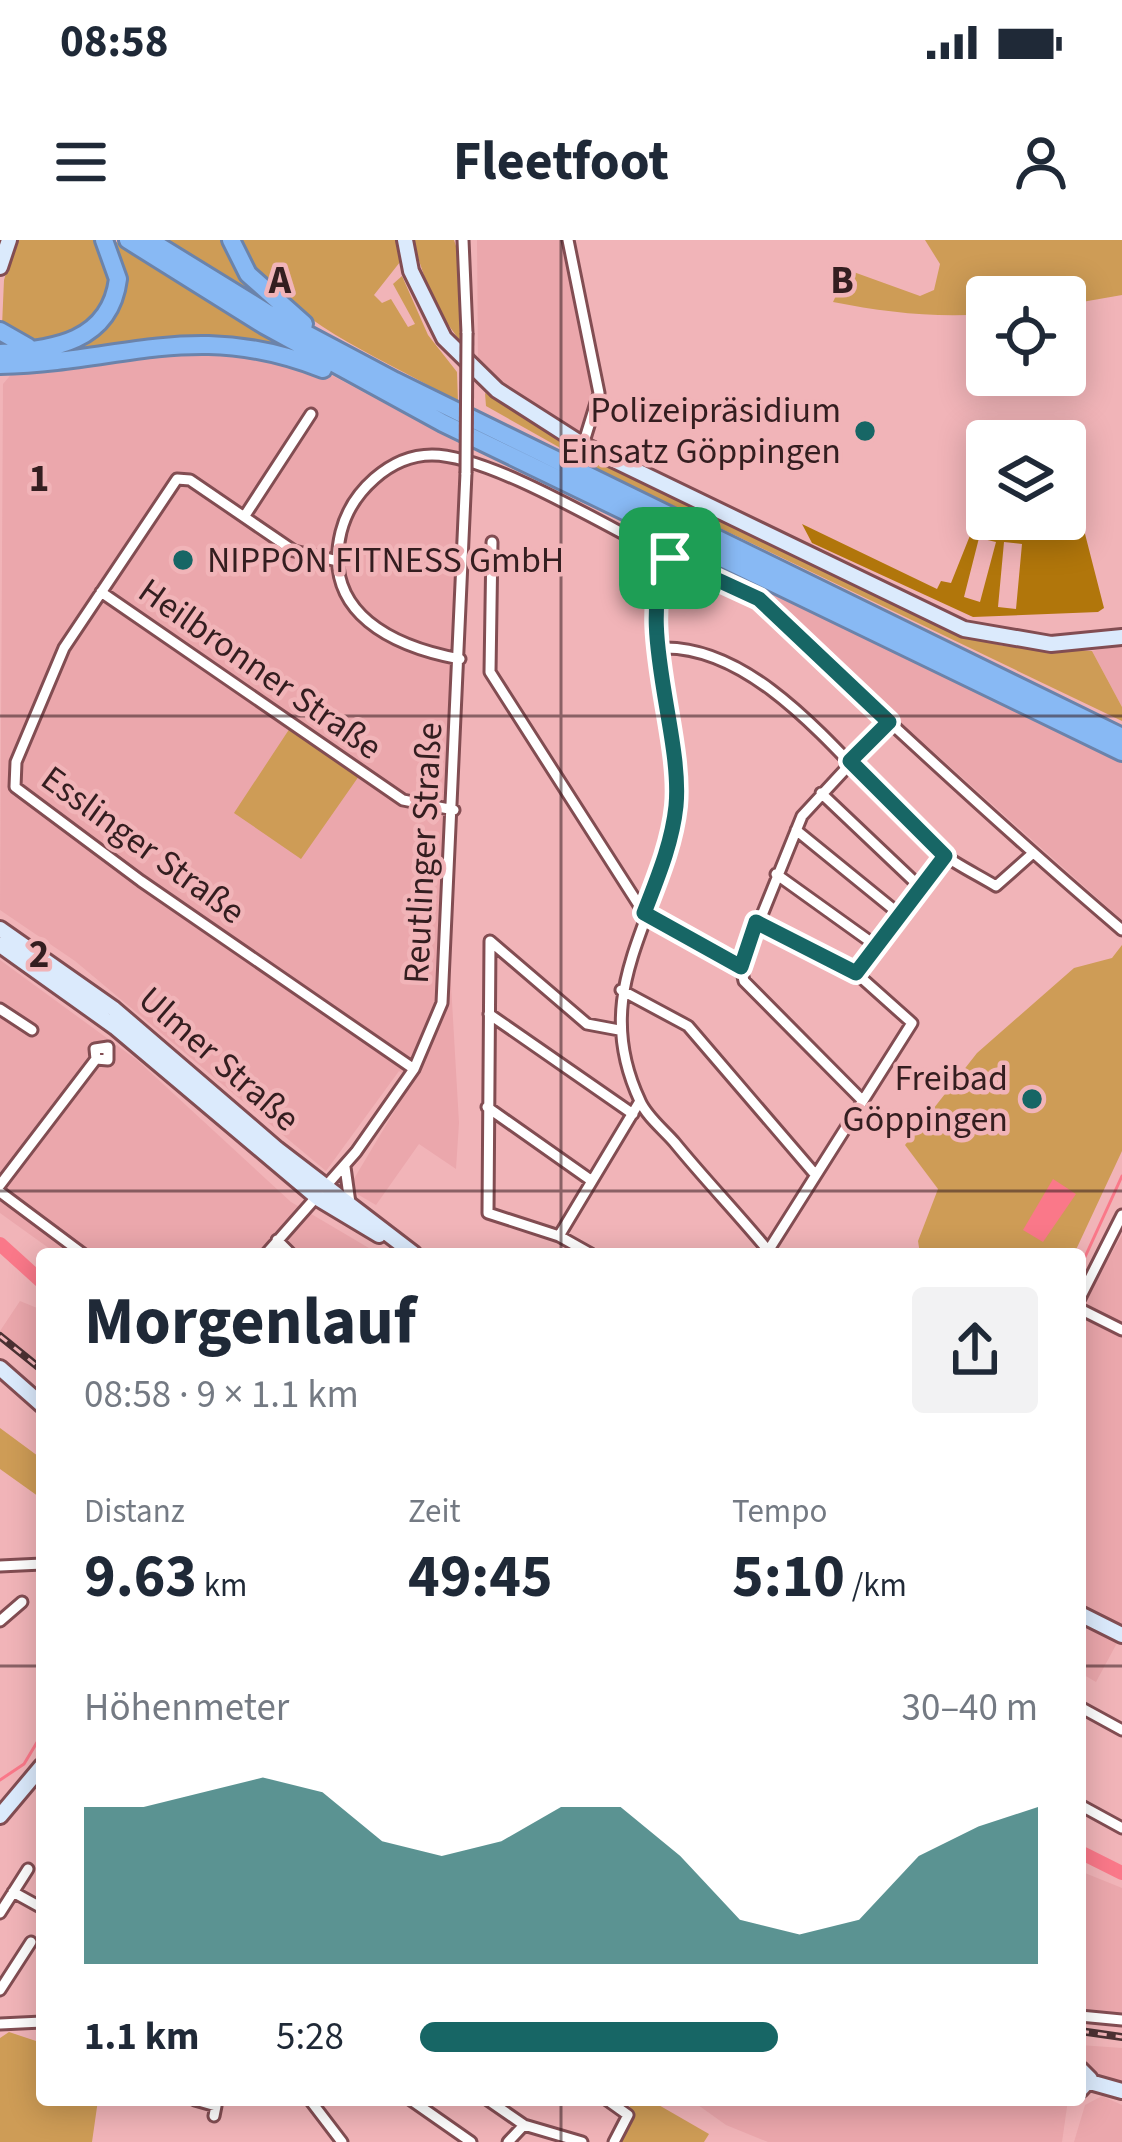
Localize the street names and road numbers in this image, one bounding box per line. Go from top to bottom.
street label: Heilbronner Straße [128,566,392,772]
street label: Reutlinger Straße [391,721,455,985]
street label: Esslinger Straße [31,754,255,936]
street label: Ulmer Straße [127,975,311,1143]

